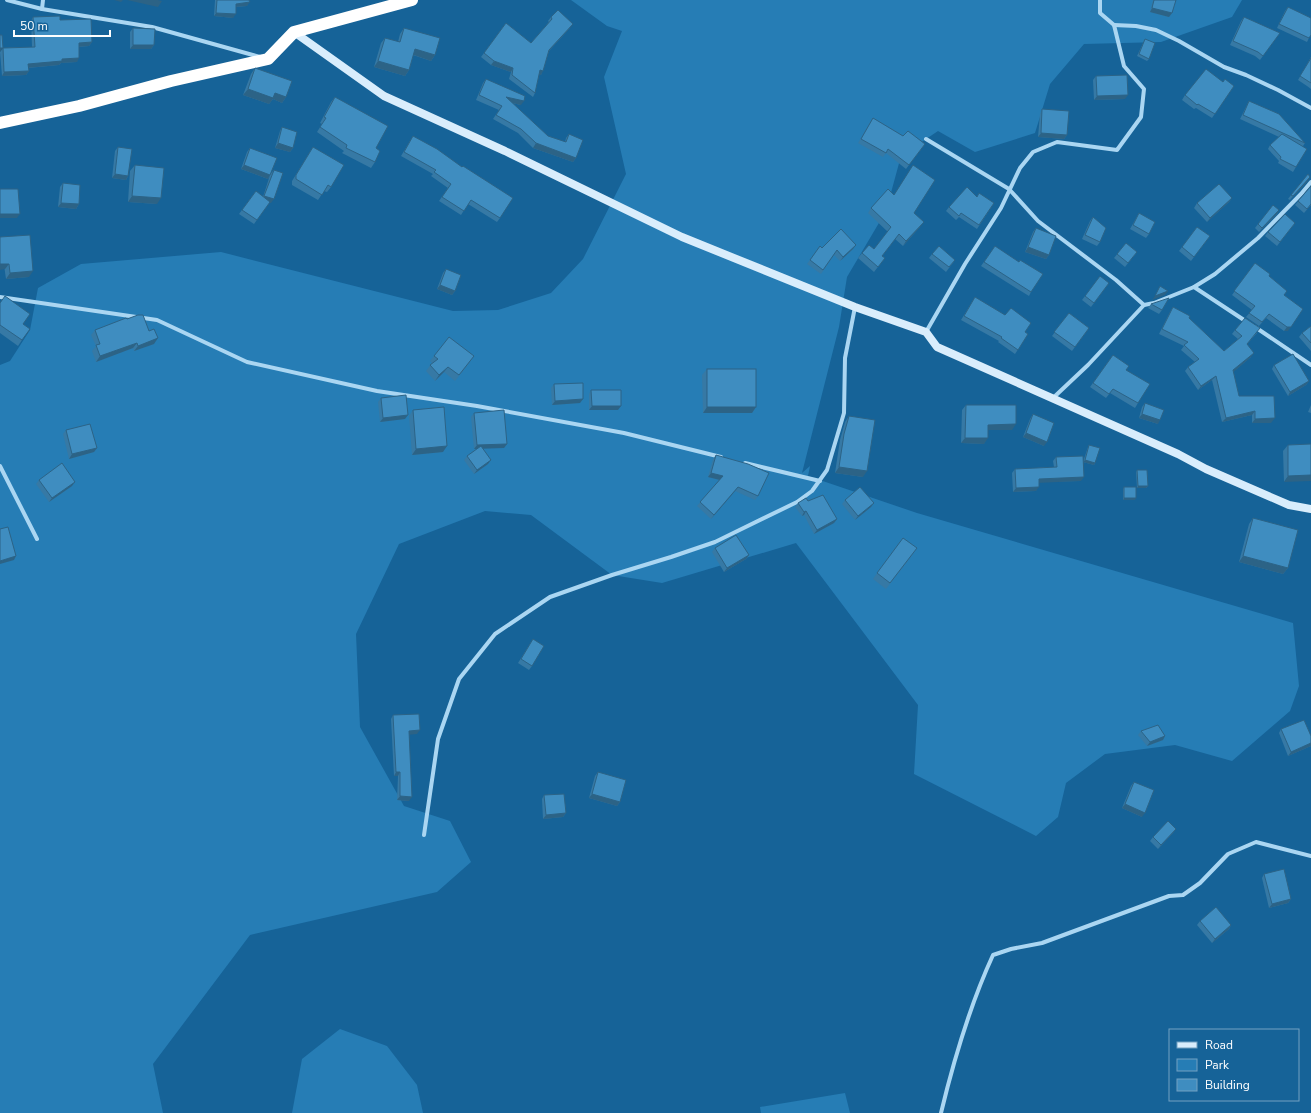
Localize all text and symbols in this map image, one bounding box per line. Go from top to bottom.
scale bar [14,12,110,38]
text: 50 m [20,18,48,34]
legend [1169,1029,1299,1101]
text: Road [1205,1037,1233,1053]
text: Park [1205,1057,1230,1073]
text: Building [1205,1077,1250,1093]

